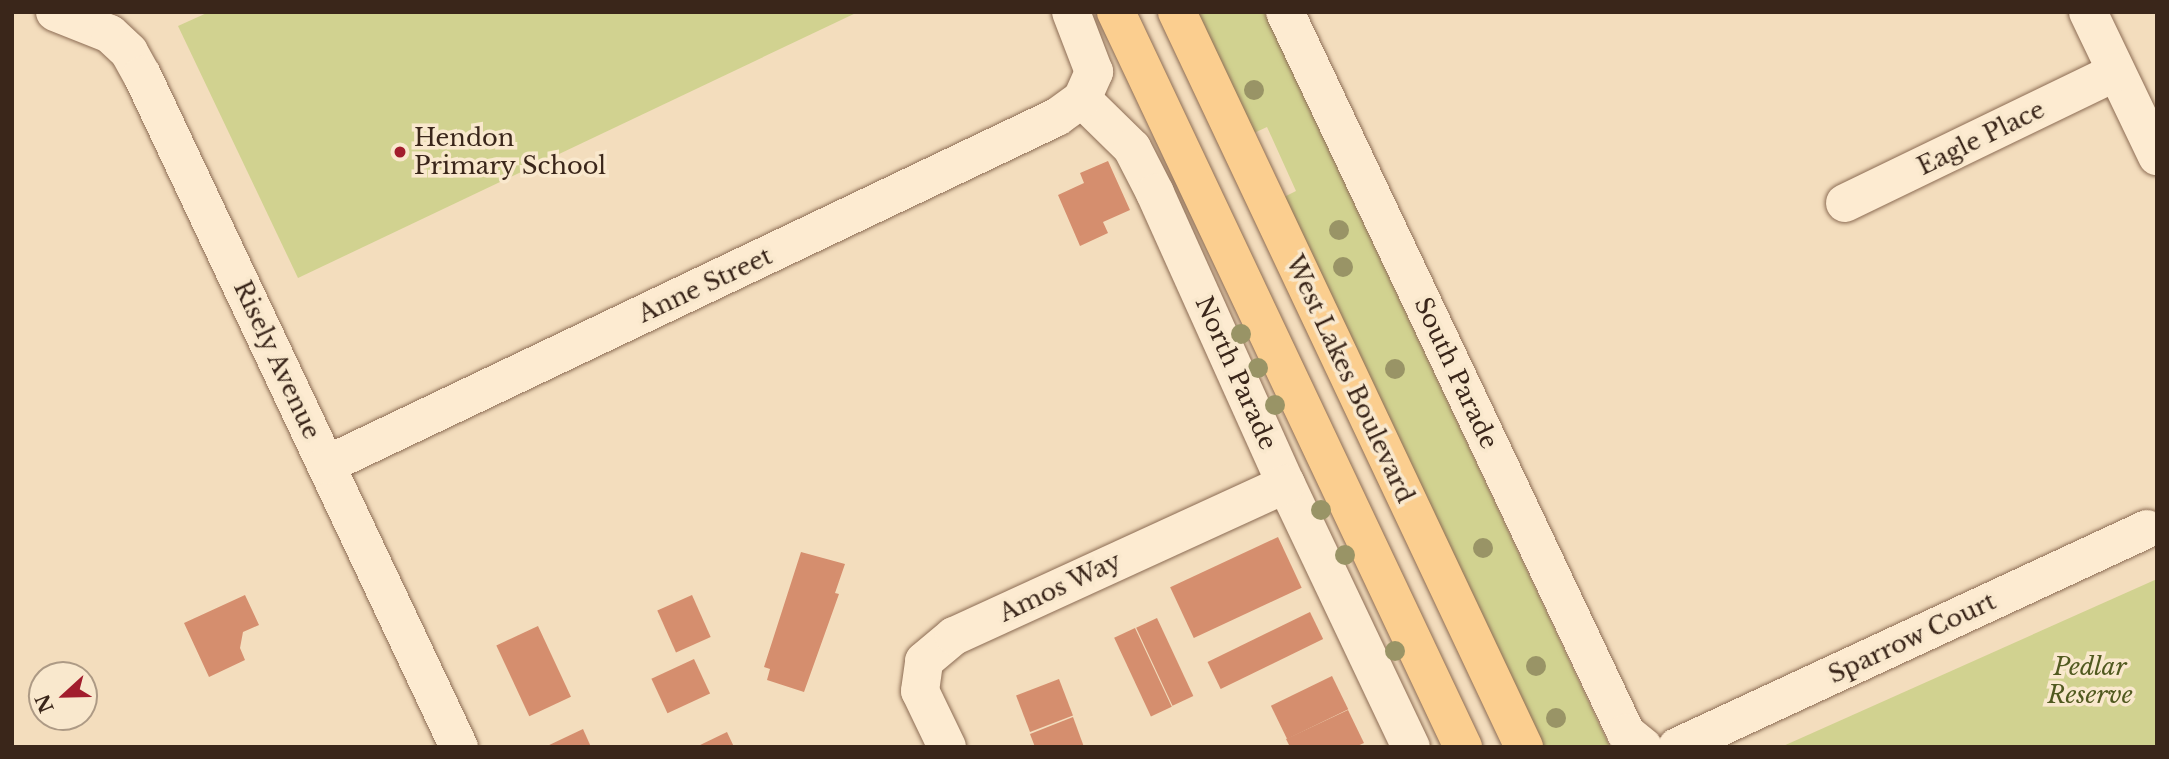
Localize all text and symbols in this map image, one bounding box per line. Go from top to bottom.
street label: Eagle Place [1913,95,2049,181]
place label: Hendon Primary School [414,124,607,180]
marker: Hendon Primary School [392,144,408,160]
street label: Anne Street [633,241,777,329]
street label: West Lakes Boulevard [1280,251,1420,507]
street label: Risely Avenue [227,276,327,444]
street label: North Parade [1189,292,1283,454]
street label: South Parade [1408,293,1504,453]
street label: Amos Way [994,546,1126,628]
street label: Sparrow Court [1824,587,2000,689]
park label: Pedlar Reserve [2047,653,2133,709]
north arrow [28,661,98,731]
text: N [31,691,59,716]

